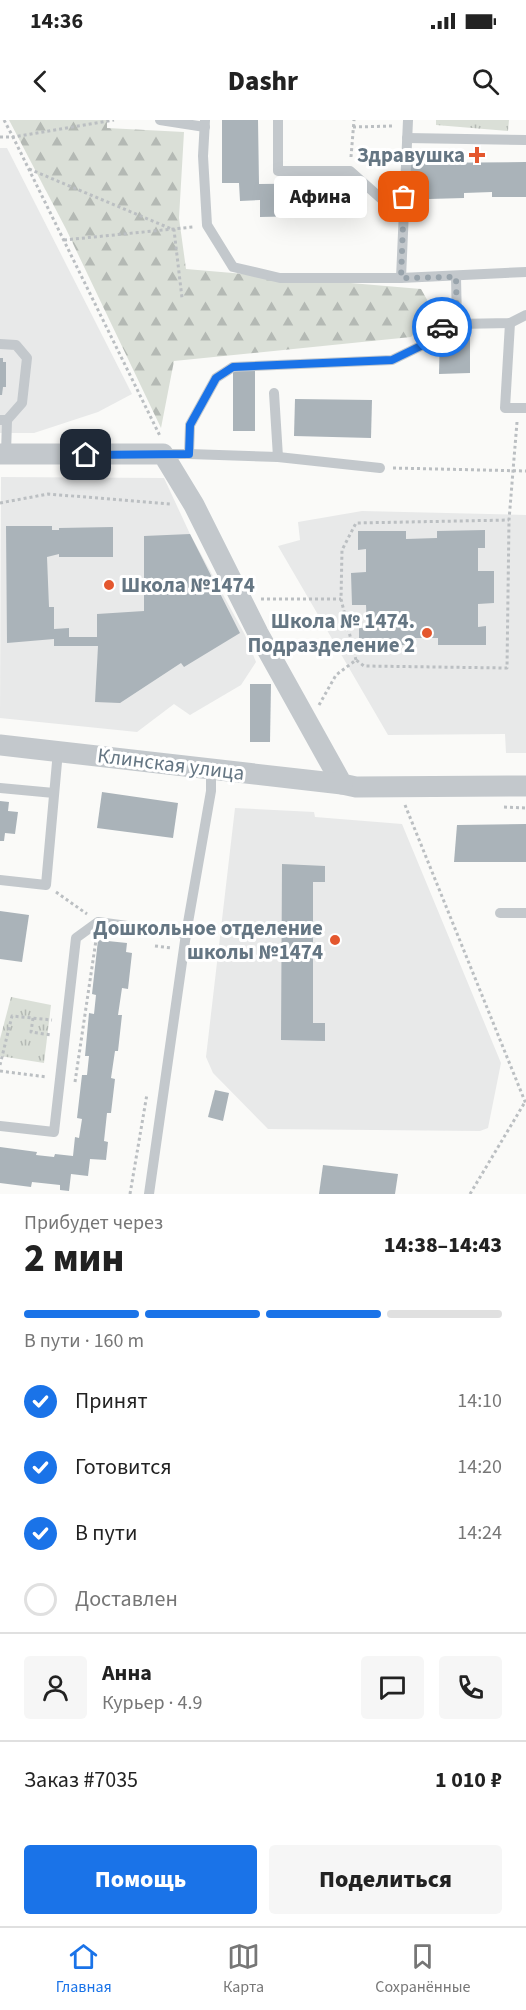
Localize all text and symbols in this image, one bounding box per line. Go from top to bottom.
text: 14:36 [30,5,83,37]
text: Dashr [228,62,298,101]
icon: back [24,65,57,98]
icon: search [469,65,502,98]
place label: Здравушка [357,140,465,170]
marker: Здравушка [470,148,484,162]
pin [378,171,429,222]
callout: Афина [275,176,368,218]
icon: bag [387,180,420,213]
text: Афина [290,183,351,211]
courier [412,297,472,357]
icon: car [426,311,459,344]
pin [60,429,111,480]
icon: home [69,438,102,471]
place label: Школа №1474 [121,570,255,600]
marker: Школа №1474 [102,578,116,592]
place label: Школа № 1474. Подразделение 2 [247,606,415,660]
marker: Школа № 1474. Подразделение 2 [420,626,434,640]
street label: Клинская улица [96,740,246,788]
place label: Дошкольное отделение школы №1474 [93,913,323,967]
marker: Дошкольное отделение школы №1474 [328,933,342,947]
text: Прибудет через [24,1209,163,1237]
text: 14:38–14:43 [384,1229,502,1261]
text: 2 мин [24,1231,124,1287]
text: В пути · 160 m [24,1327,144,1355]
icon: check [24,1385,57,1418]
text: Принят [75,1385,148,1417]
text: 14:10 [457,1387,502,1415]
icon: check [24,1451,57,1484]
text: Готовится [75,1451,172,1483]
text: 14:20 [457,1453,502,1481]
icon: check [24,1517,57,1550]
text: В пути [75,1517,137,1549]
text: 14:24 [457,1519,502,1547]
text: Доставлен [75,1583,178,1615]
button: person [24,1656,87,1719]
button: chat [361,1656,424,1719]
button: phone [439,1656,502,1719]
text: Анна [102,1657,152,1689]
text: Курьер · 4.9 [102,1689,202,1717]
text: Заказ #7035 [24,1764,138,1796]
text: 1 010 ₽ [435,1764,502,1796]
button: Помощь [24,1845,257,1914]
button: Поделиться [269,1845,502,1914]
tab: Главная [56,1940,112,1998]
tab: Карта [223,1940,264,1998]
tab: Сохранённые [375,1940,470,1998]

